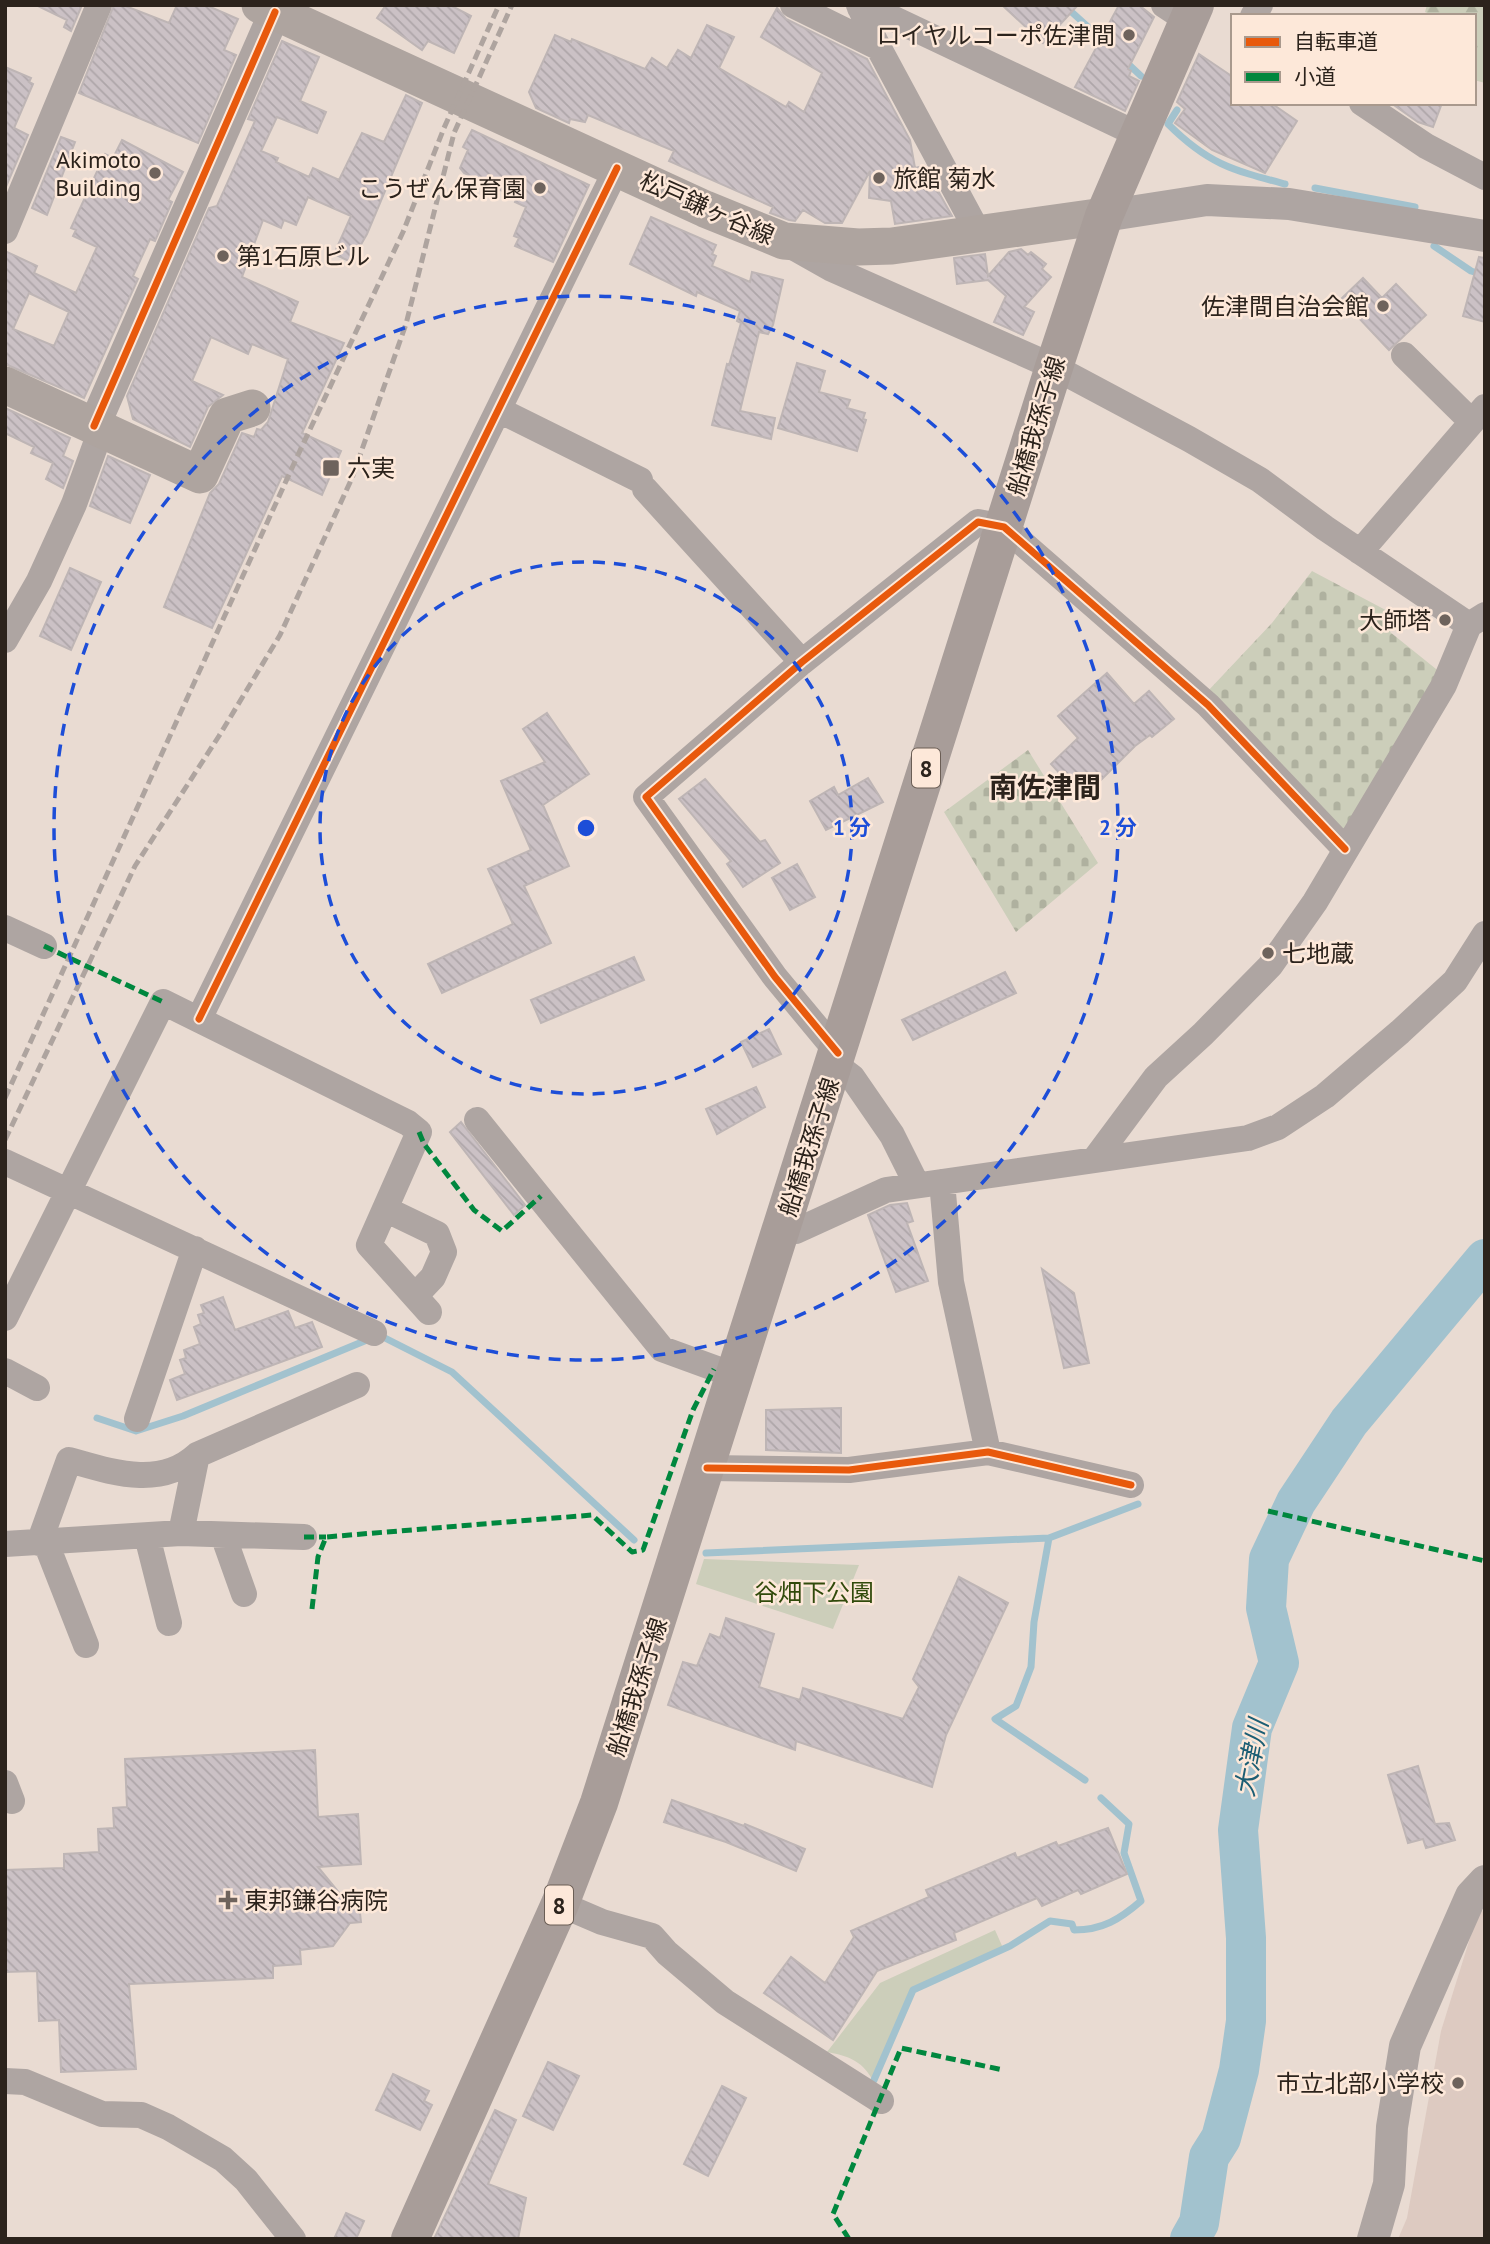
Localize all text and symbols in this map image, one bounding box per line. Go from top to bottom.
legend [1231,14,1476,105]
place label: ロイヤルコーポ佐津間 [876,20,1115,51]
marker: ロイヤルコーポ佐津間 [1121,27,1137,43]
text: 自転車道 [1294,28,1378,55]
text: 小道 [1294,63,1336,90]
place label: Akimoto Building [55,144,141,203]
place label: 旅館 菊水 [893,163,995,194]
marker: Akimoto Building [147,165,163,181]
street label: 松戸鎌ヶ谷線 [635,165,779,251]
marker: 旅館 菊水 [871,170,887,186]
place label: こうぜん保育園 [358,173,526,204]
marker: こうぜん保育園 [532,180,548,196]
place label: 第1石原ビル [237,241,370,272]
marker: 第1石原ビル [215,248,231,264]
place label: 佐津間自治会館 [1201,291,1369,322]
marker: 佐津間自治会館 [1375,298,1391,314]
street label: 船橋我孫子線 [1000,353,1072,499]
place label: 六実 [347,453,395,484]
marker: 六実 [321,458,341,478]
place label: 大師塔 [1359,605,1431,636]
marker: 大師塔 [1437,612,1453,628]
road number: 8 [912,748,940,788]
district label: 南佐津間 [989,768,1101,805]
text: 1 分 [833,814,871,841]
text: 2 分 [1099,814,1137,841]
centre of rings [574,816,598,840]
place label: 七地蔵 [1282,938,1354,969]
marker: 七地蔵 [1260,945,1276,961]
street label: 船橋我孫子線 [772,1074,846,1220]
park label: 谷畑下公園 [754,1577,874,1608]
street label: 船橋我孫子線 [600,1614,674,1760]
water label: 大津川 [1227,1714,1275,1799]
place label: 東邦鎌谷病院 [244,1885,388,1916]
road number: 8 [545,1886,573,1924]
marker: 東邦鎌谷病院 [218,1890,238,1910]
place label: 市立北部小学校 [1276,2068,1444,2099]
marker: 市立北部小学校 [1450,2075,1466,2091]

